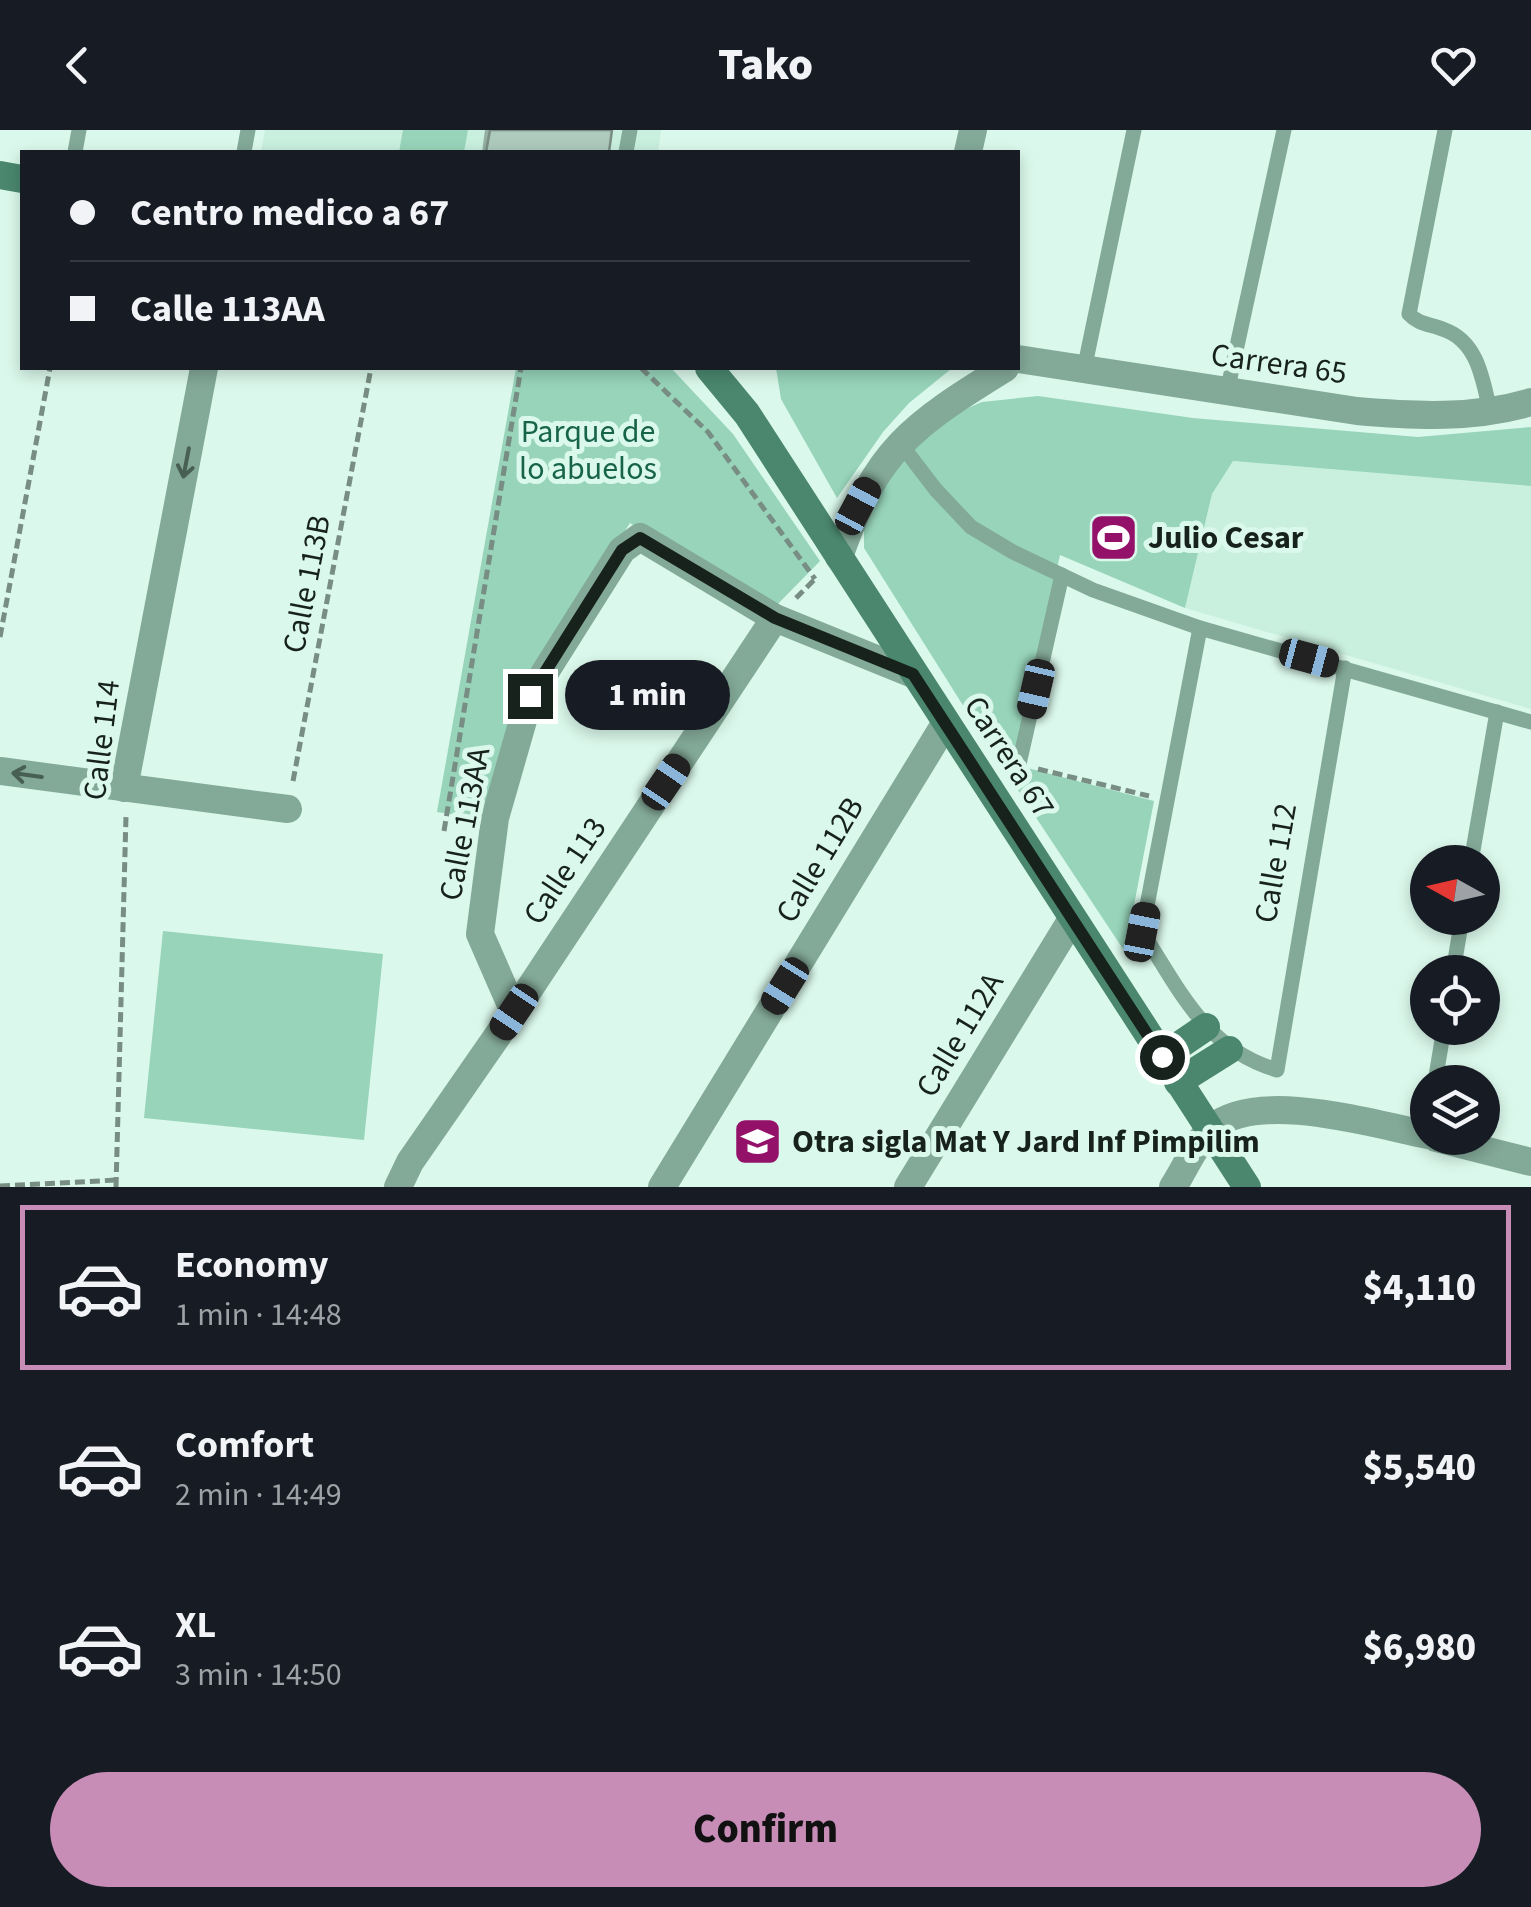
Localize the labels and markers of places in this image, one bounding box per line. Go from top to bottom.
sports icon: Julio Cesar [1087,512,1139,564]
place label: Julio Cesar [1148,515,1304,561]
school or university icon: Otra sigla Mat Y Jard Inf Pimpilim [731,1116,783,1168]
place label: Otra sigla Mat Y Jard Inf Pimpilim [792,1119,1260,1165]

